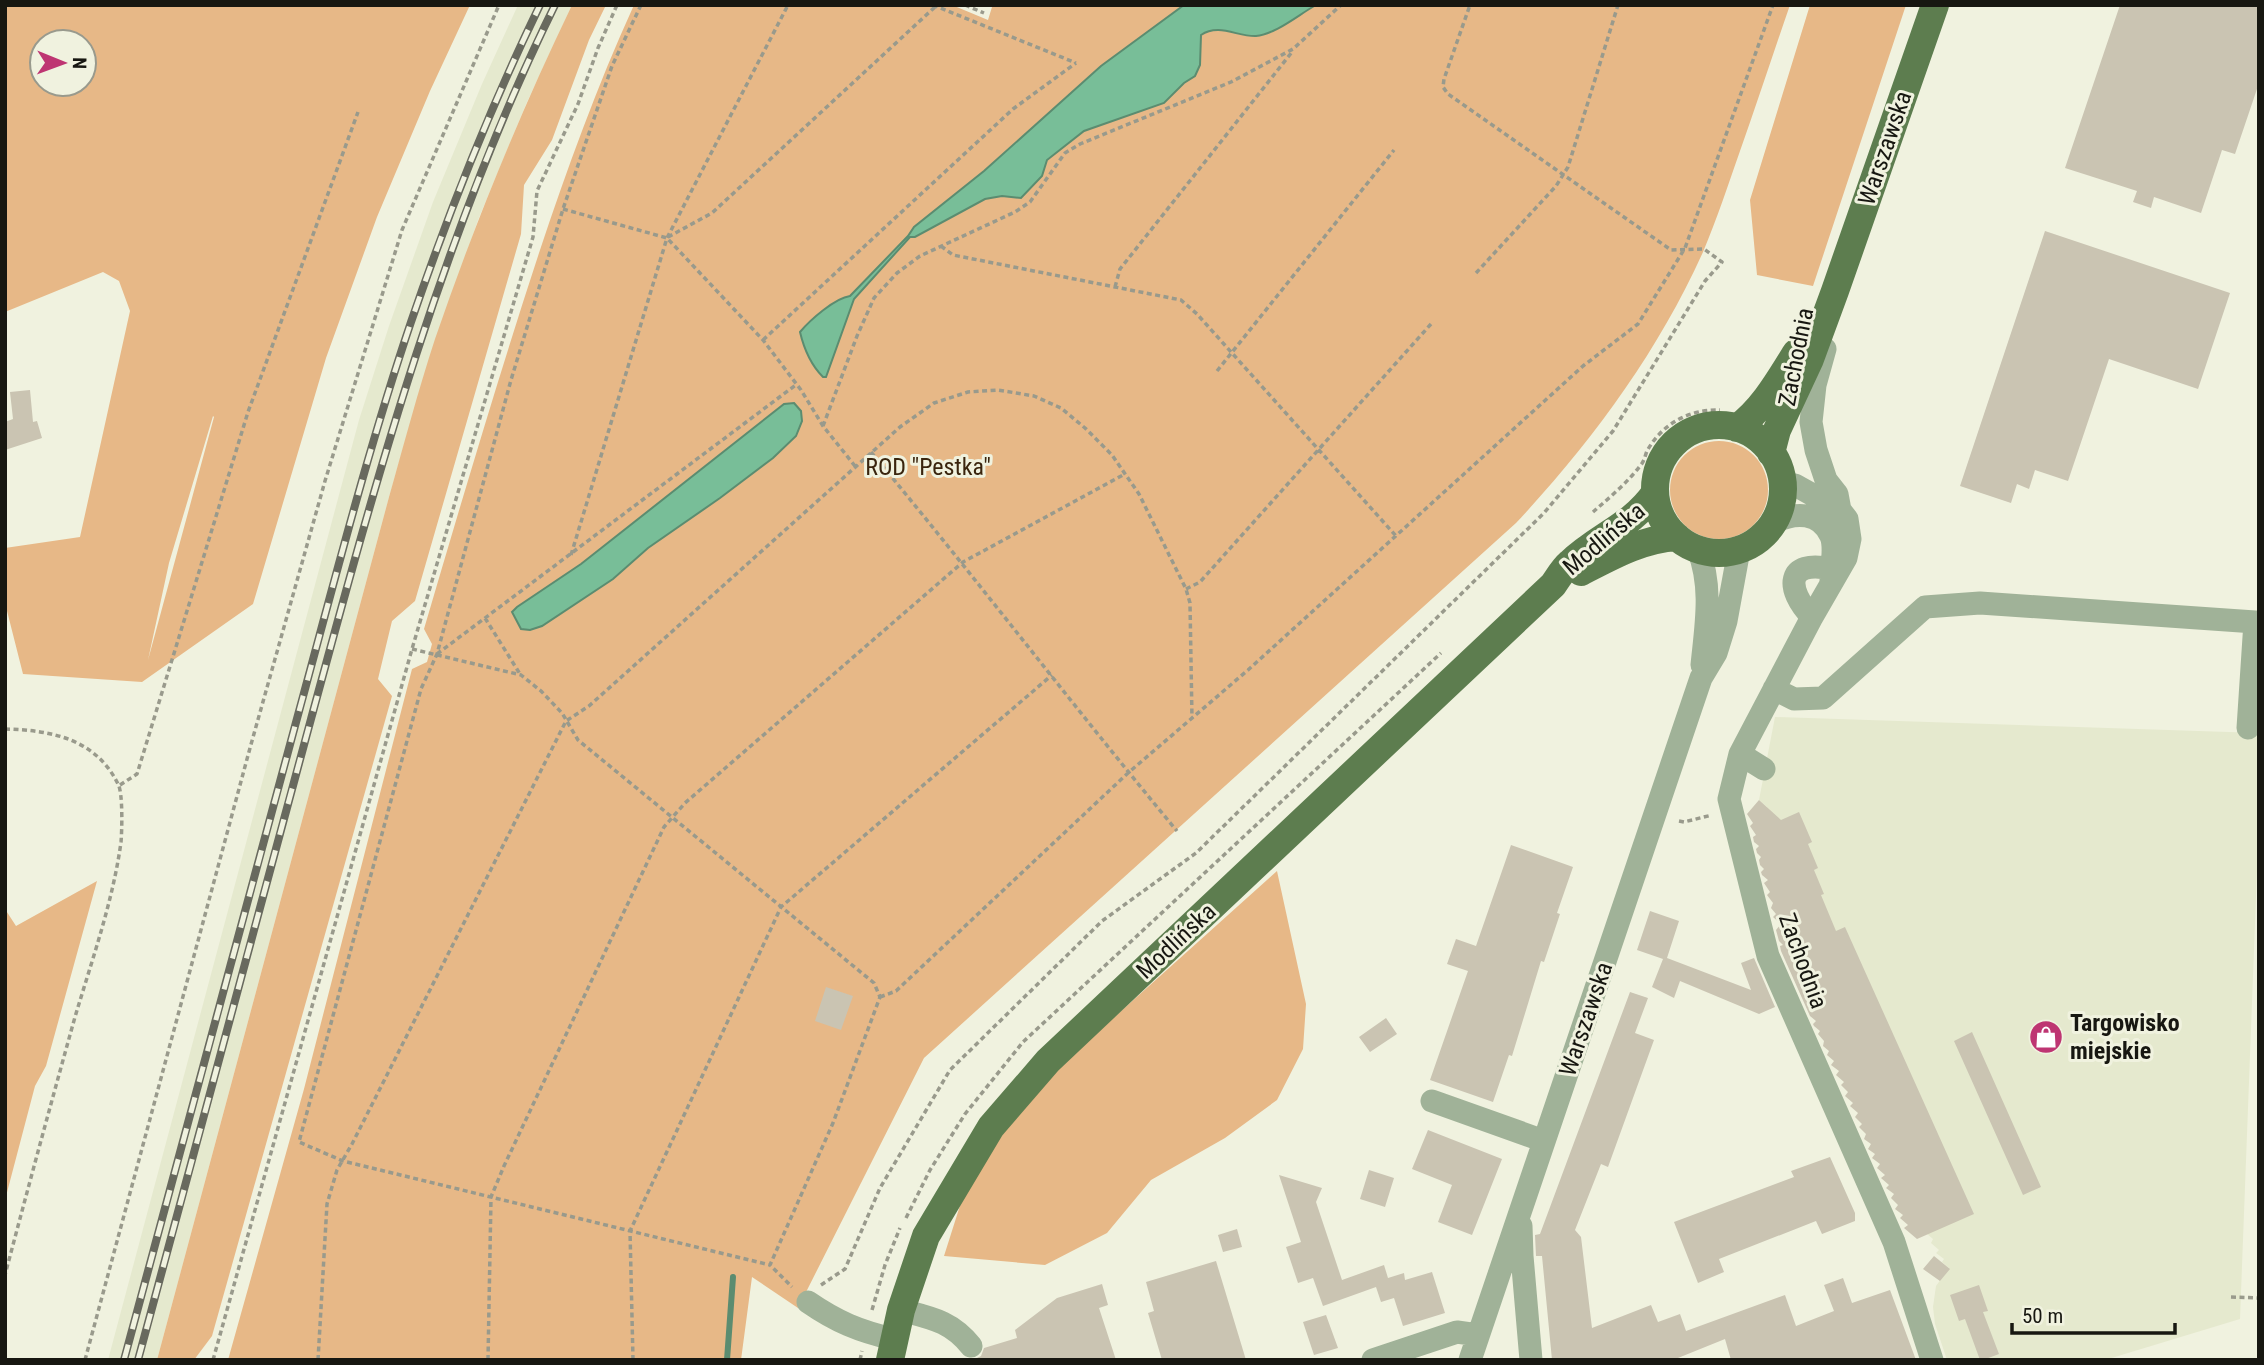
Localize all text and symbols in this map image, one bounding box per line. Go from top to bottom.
north arrow [28,28,98,98]
text: N [68,57,91,69]
street label: Warszawska [1852,87,1918,209]
street label: Zachodnia [1773,306,1819,408]
park label: ROD "Pestka" [865,453,991,481]
street label: Modlińska [1557,497,1651,581]
street label: Modlińska [1131,897,1221,985]
street label: Zachodnia [1773,910,1833,1012]
street label: Warszawska [1553,958,1619,1080]
place label: Targowisko miejskie [2070,1009,2180,1065]
shop icon: Targowisko miejskie [2027,1018,2065,1056]
scale bar [2012,1292,2175,1336]
text: 50 m [2022,1304,2063,1328]

